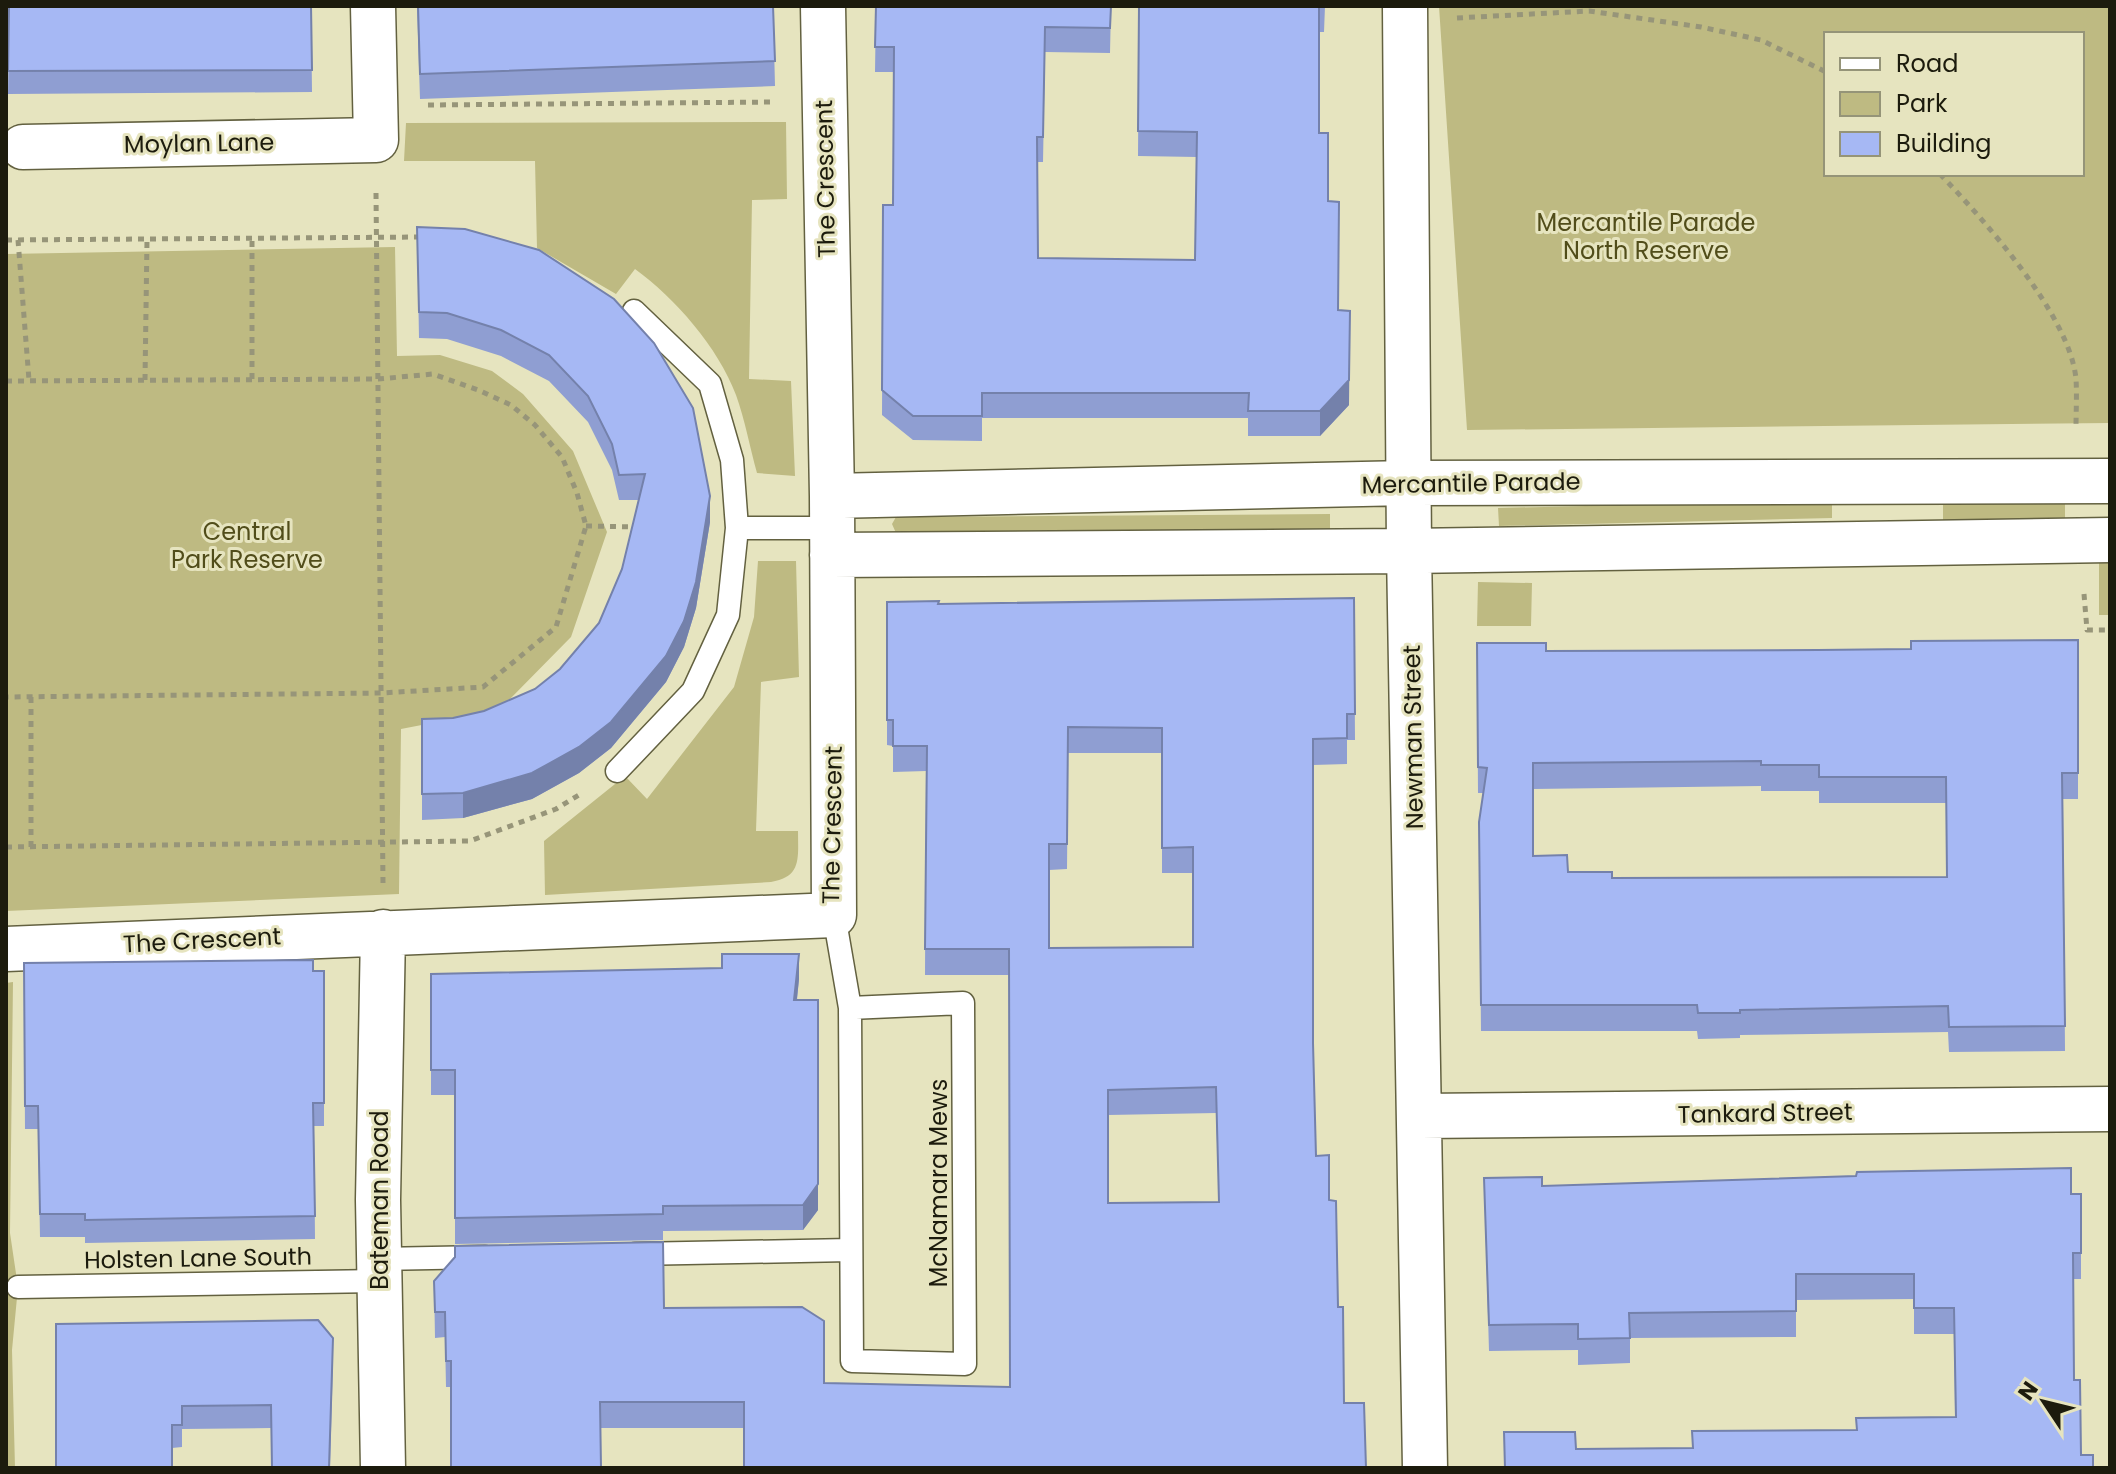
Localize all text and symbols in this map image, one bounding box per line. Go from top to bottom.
legend [1824,32,2084,176]
text: Road [1896,47,1958,80]
text: Park [1896,87,1948,120]
street label: The Crescent [807,100,843,258]
street label: Moylan Lane [124,125,274,161]
text: Building [1896,127,1992,160]
park label: Mercantile Parade North Reserve [1537,206,1755,267]
street label: Mercantile Parade [1361,465,1581,501]
park label: Central Park Reserve [171,515,323,576]
street label: Newman Street [1395,645,1431,829]
street label: The Crescent [814,746,850,904]
street label: The Crescent [122,919,282,961]
street label: McNamara Mews [922,1079,955,1287]
street label: Tankard Street [1677,1095,1853,1131]
street label: Bateman Road [363,1110,396,1290]
street label: Holsten Lane South [84,1240,312,1276]
north arrow [2004,1362,2084,1442]
text: N [2011,1375,2045,1406]

